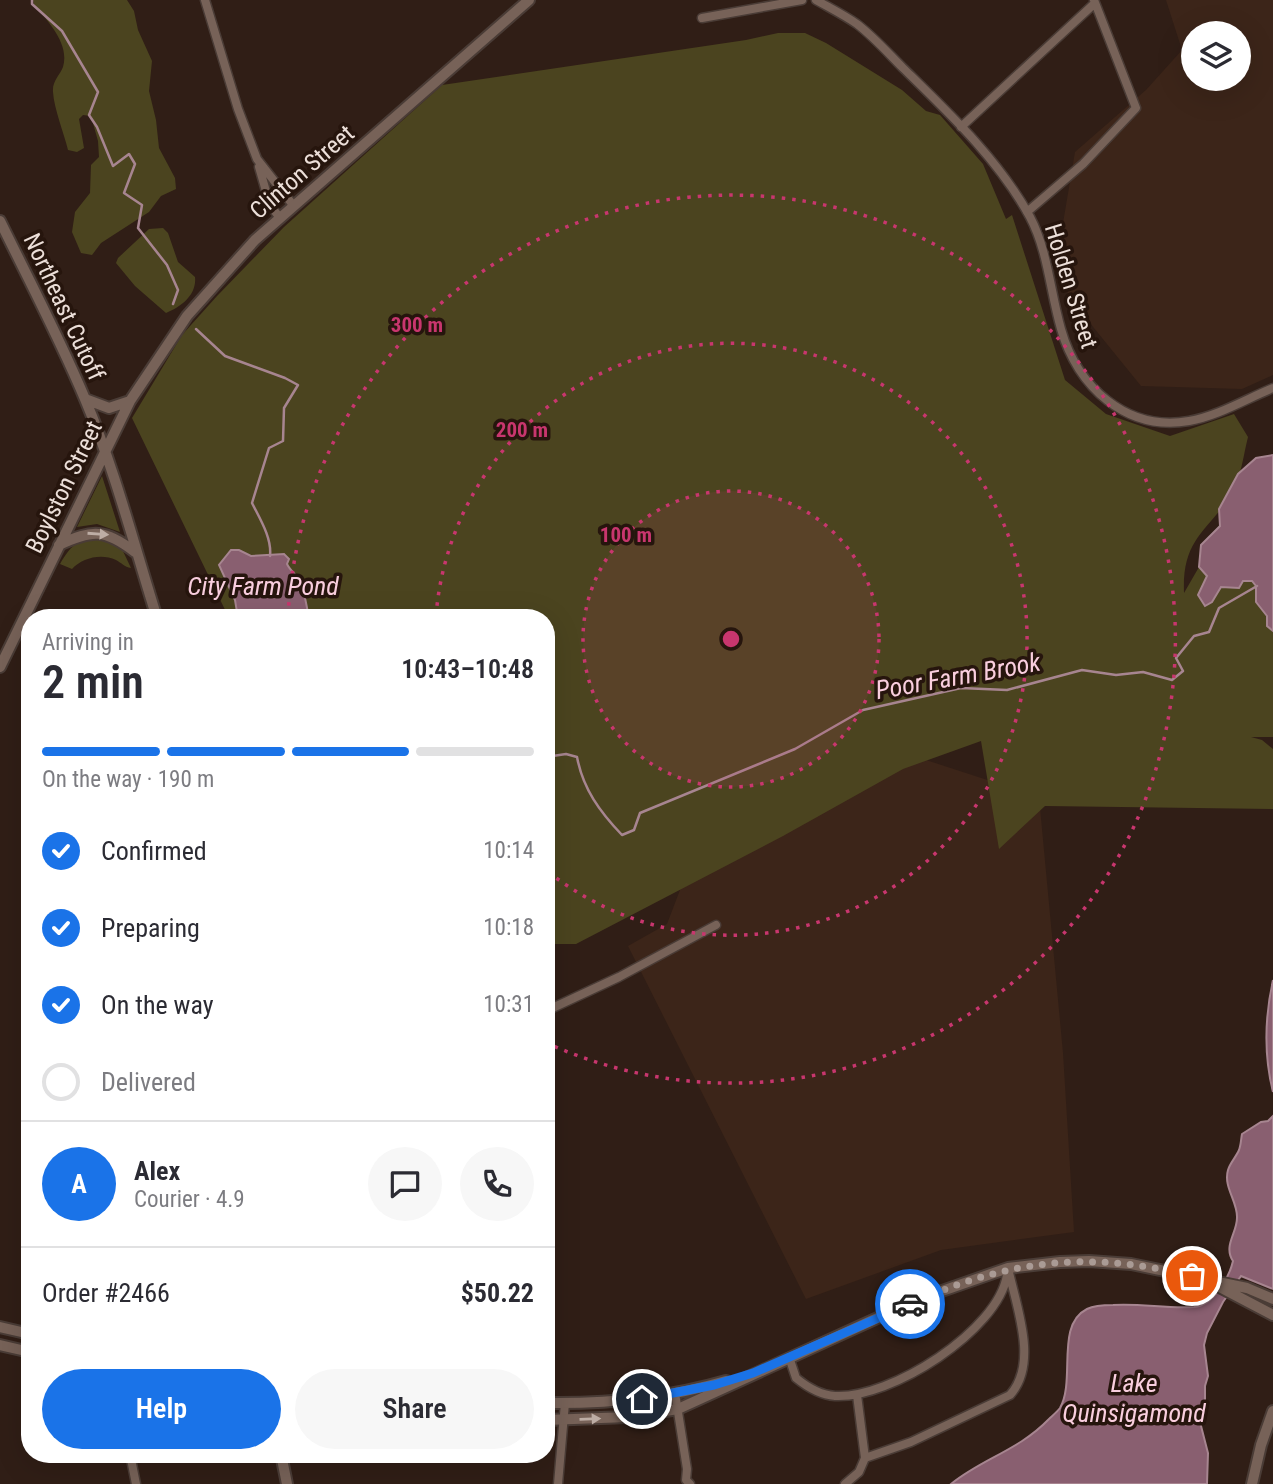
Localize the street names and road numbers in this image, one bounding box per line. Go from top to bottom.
street label: Clinton Street [244,119,360,225]
street label: Holden Street [1039,220,1103,352]
street label: Northeast Cutoff [18,229,110,385]
street label: Boylston Street [20,416,108,558]

